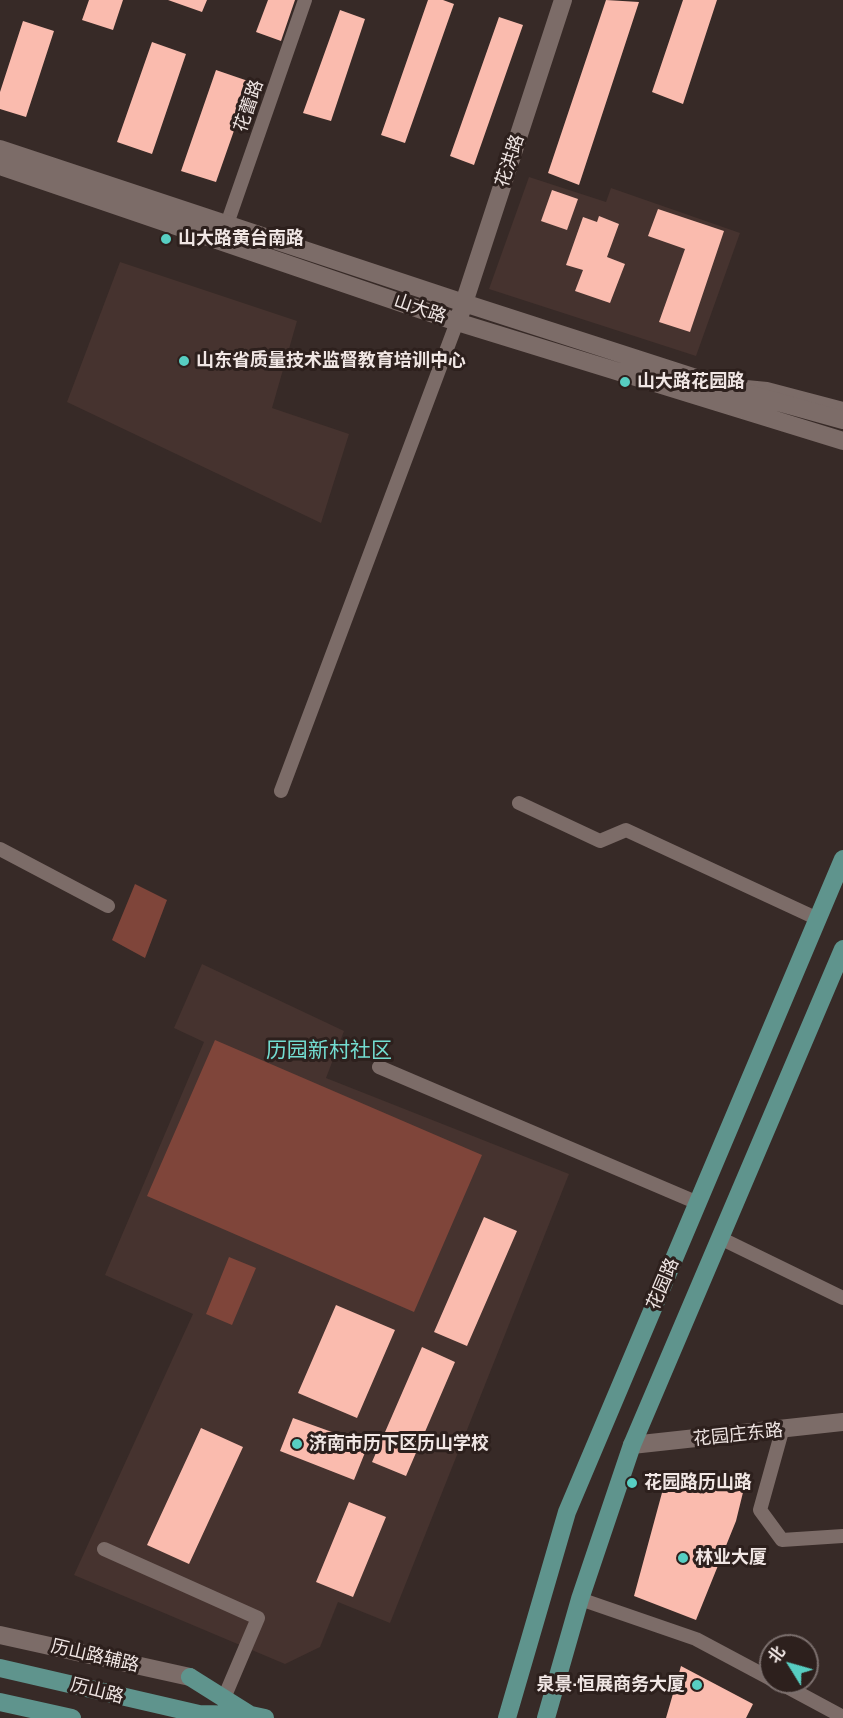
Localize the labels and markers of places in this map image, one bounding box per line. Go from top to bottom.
place label: 山大路黄台南路 [178,228,304,250]
marker: 山大路黄台南路 [159,232,173,246]
place label: 山东省质量技术监督教育培训中心 [196,350,466,372]
marker: 山东省质量技术监督教育培训中心 [177,354,191,368]
place label: 山大路花园路 [637,371,745,393]
marker: 山大路花园路 [618,375,632,389]
place label: 济南市历下区历山学校 [309,1433,489,1455]
marker: 济南市历下区历山学校 [290,1437,304,1451]
place label: 花园路历山路 [644,1472,752,1494]
marker: 花园路历山路 [625,1476,639,1490]
place label: 林业大厦 [695,1547,767,1569]
marker: 林业大厦 [676,1551,690,1565]
place label: 泉景·恒展商务大厦 [536,1674,685,1696]
marker: 泉景·恒展商务大厦 [690,1678,704,1692]

